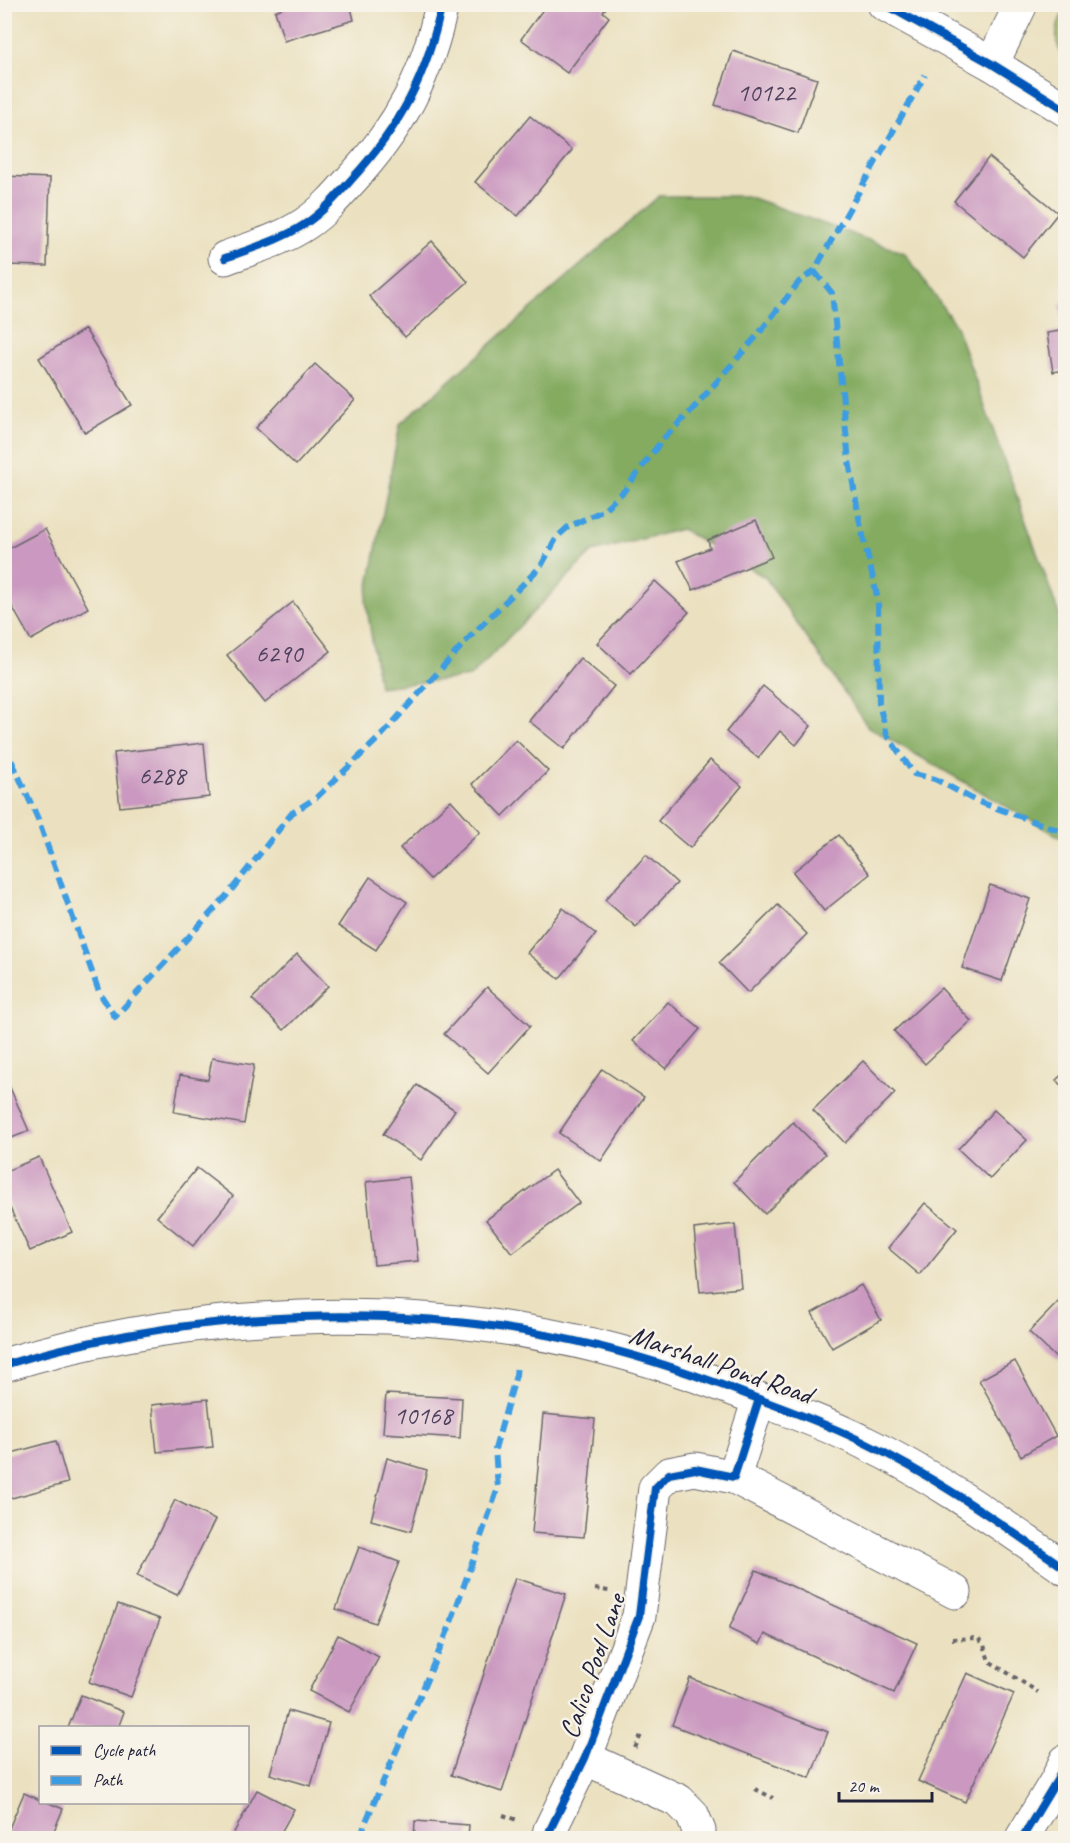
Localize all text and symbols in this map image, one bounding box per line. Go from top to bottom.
house number: 10122 [737,76,798,109]
house number: 6290 [256,637,305,670]
house number: 6288 [139,759,188,792]
street label: Marshall Pond Road [625,1316,821,1413]
house number: 10168 [394,1399,455,1432]
street label: Calico Pool Lane [551,1587,634,1743]
legend [39,1726,249,1804]
text: Cycle path [93,1739,156,1761]
scale bar [839,1765,932,1803]
text: Path [93,1769,123,1791]
text: 20 m [848,1775,881,1797]

